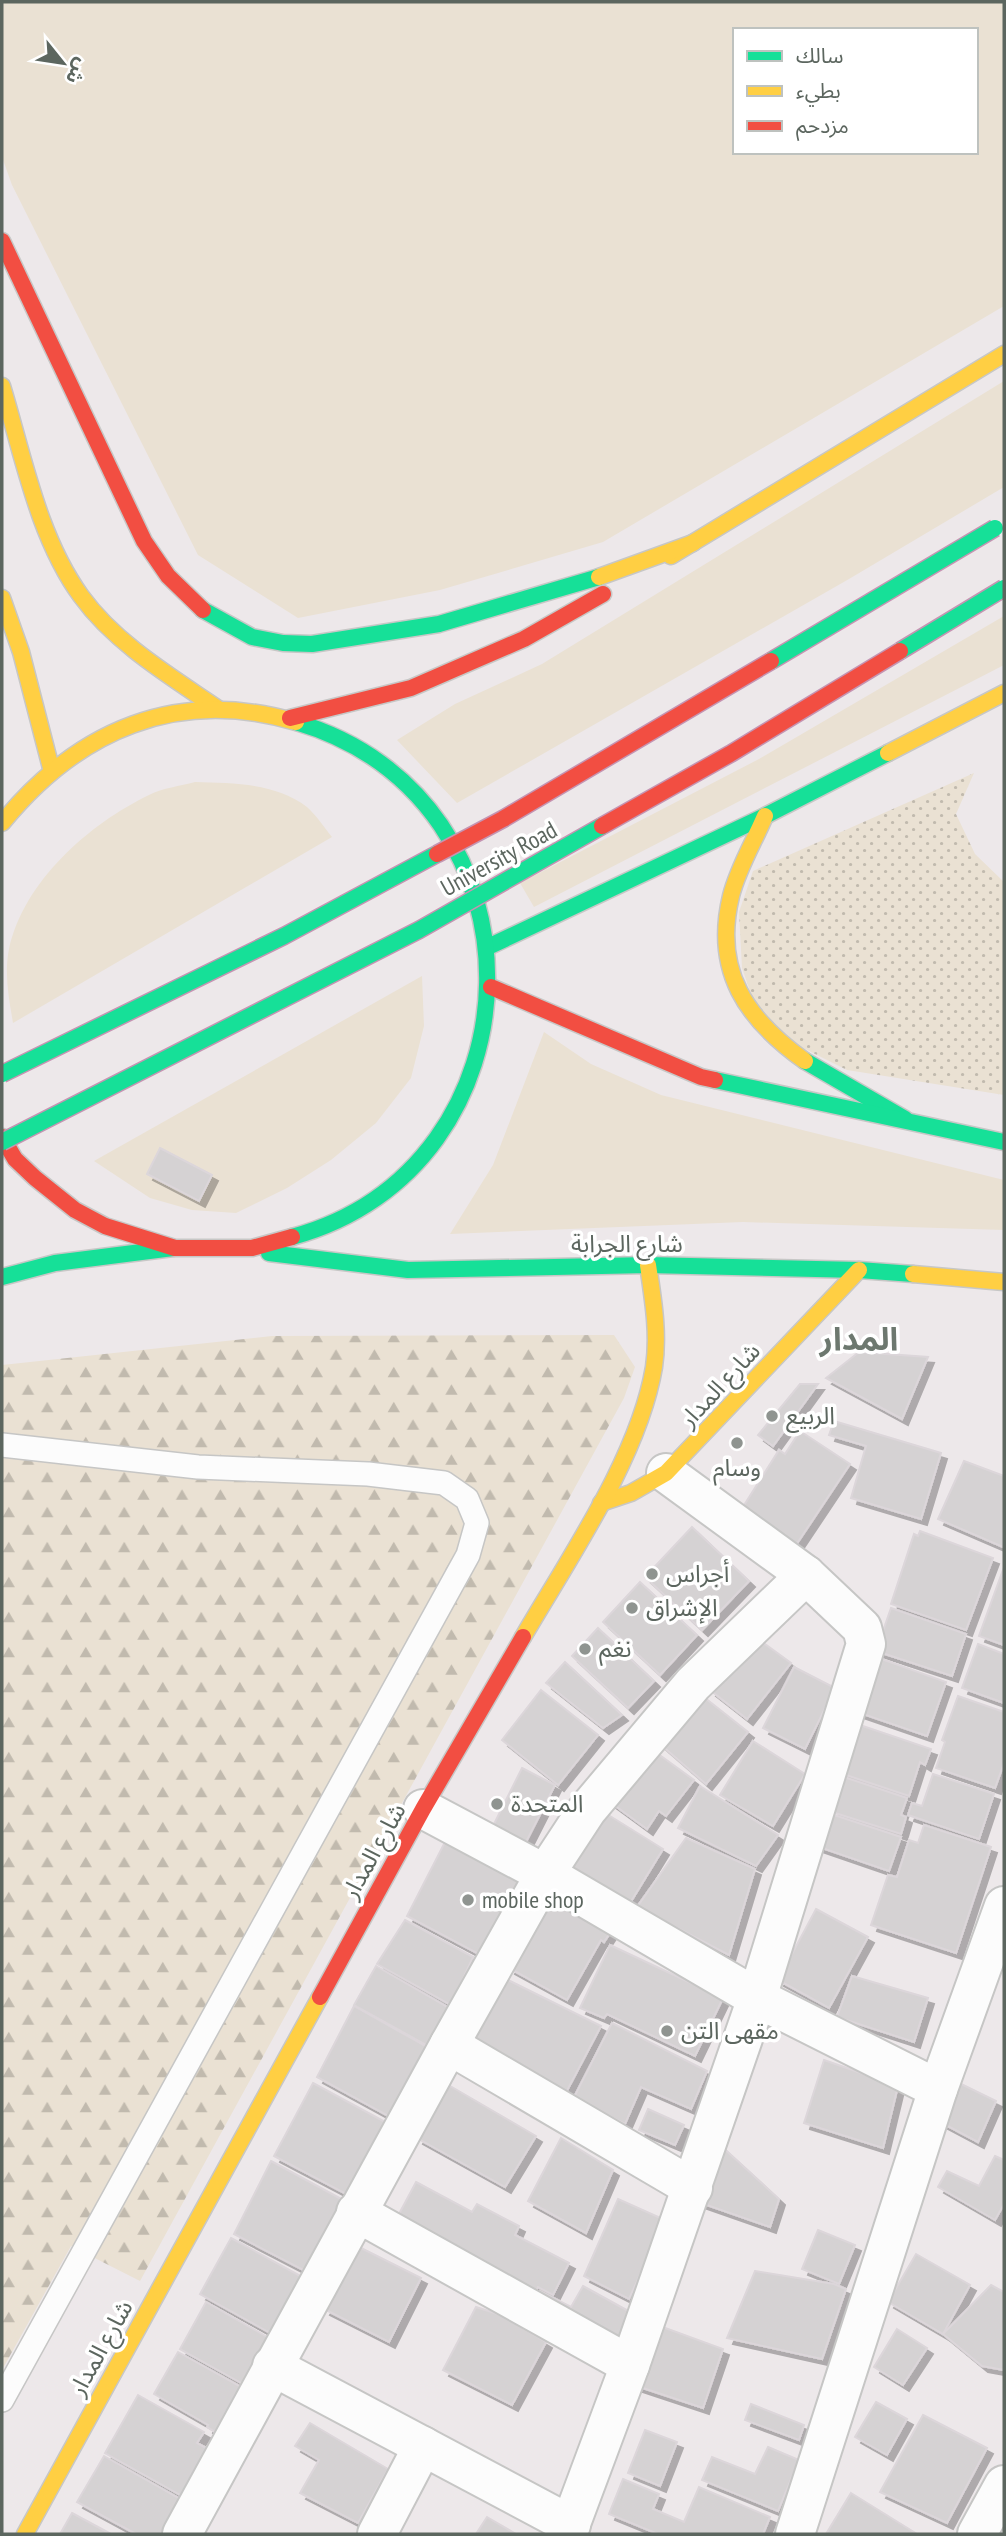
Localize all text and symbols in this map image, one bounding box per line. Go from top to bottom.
north arrow [28,28,98,98]
legend [733,28,978,154]
text: سالك [796,42,843,69]
text: ش [61,54,95,89]
text: بطيء [796,77,841,107]
text: مزدحم [796,112,849,141]
street label: University Road [435,814,562,903]
street label: شارع الجرابة [571,1228,683,1261]
district label: المدار [818,1317,898,1359]
street label: شارع المدار [672,1336,768,1436]
place label: الربيع [786,1400,835,1433]
marker: الربيع [764,1408,780,1424]
marker: وسام [729,1435,745,1451]
place label: وسام [713,1452,761,1486]
place label: أجراس [666,1558,729,1589]
marker: أجراس [644,1566,660,1582]
place label: الإشراق [646,1592,718,1624]
marker: الإشراق [624,1600,640,1616]
place label: نغم [599,1633,631,1666]
marker: نغم [577,1641,593,1657]
place label: المتحدة [511,1788,584,1819]
marker: المتحدة [489,1796,505,1812]
street label: شارع المدار [334,1797,414,1906]
place label: mobile shop [482,1884,584,1915]
marker: mobile shop [460,1892,476,1908]
place label: مقهى التن [681,2015,779,2046]
marker: مقهى التن [659,2023,675,2039]
street label: شارع المدار [61,2294,141,2403]

